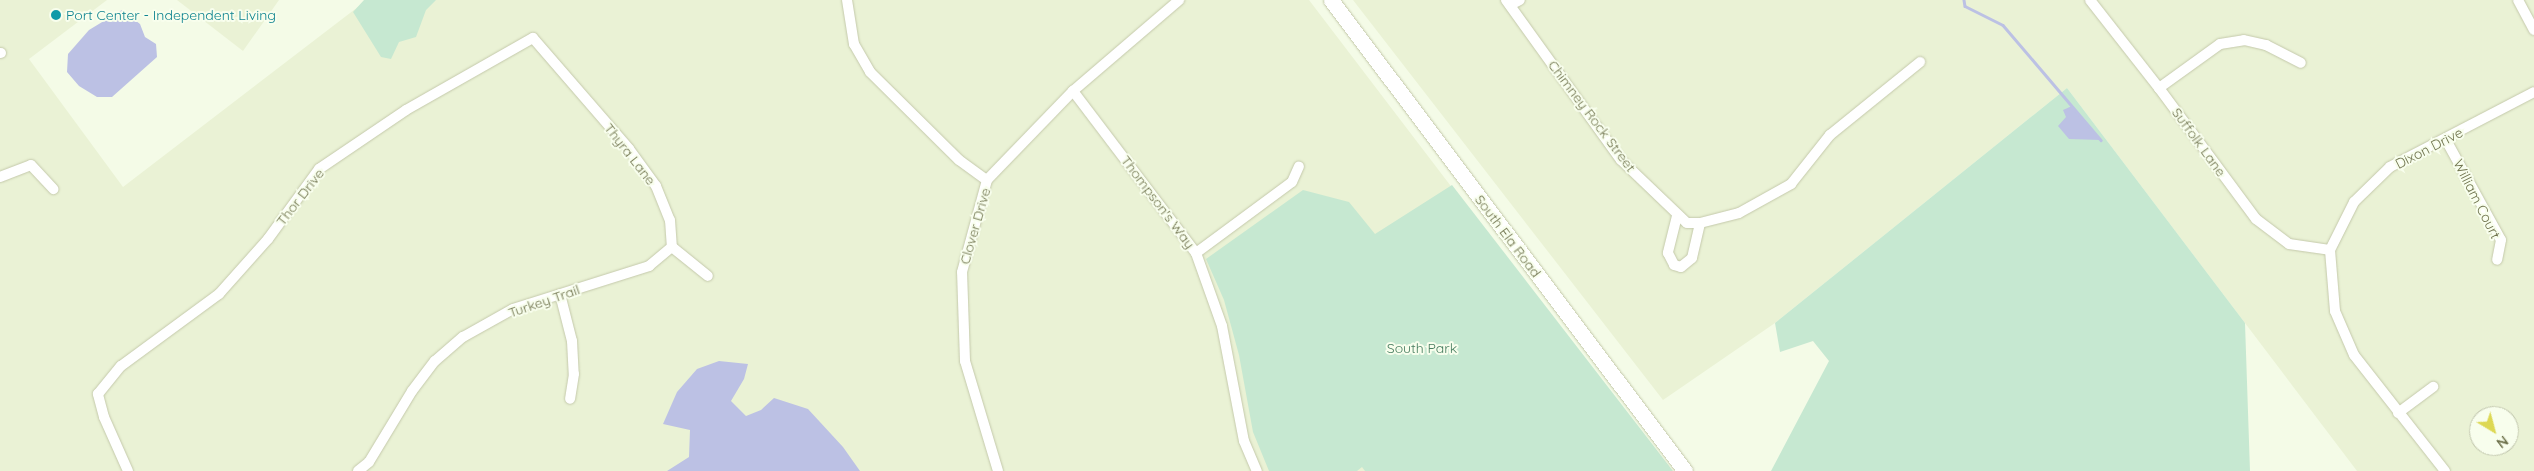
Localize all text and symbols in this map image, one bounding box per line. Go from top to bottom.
place label: Port Center - Independent Living [66,7,276,23]
marker: Port Center - Independent Living [50,9,62,21]
street label: Chimney Rock Street [1545,57,1639,175]
street label: Suffolk Lane [2168,104,2230,180]
street label: Thyra Lane [601,120,659,188]
street label: Dixon Drive [2392,124,2466,172]
street label: Thompson's Way [1118,152,1198,252]
street label: William Court [2450,157,2504,241]
street label: Thor Drive [273,165,327,229]
street label: Clover Drive [956,186,994,266]
street label: South Ela Road [1471,191,1545,281]
street label: Turkey Trail [506,281,582,321]
park label: South Park [1387,340,1457,356]
north arrow [2469,406,2519,456]
text: N [2493,432,2512,452]

